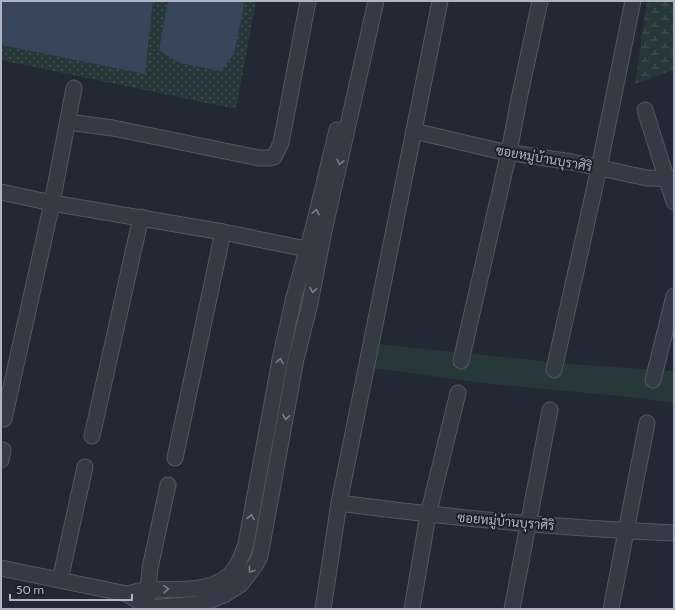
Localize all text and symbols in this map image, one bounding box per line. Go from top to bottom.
street label: ซอยหมู่บ้านบุราศิริ [494,141,594,176]
one-way arrow [336,159,344,165]
one-way arrow [312,209,320,215]
one-way arrow [309,287,317,293]
one-way arrow [275,358,283,364]
one-way arrow [282,414,290,421]
street label: ซอยหมู่บ้านบุราศิริ [457,508,555,535]
one-way arrow [246,513,255,520]
one-way arrow [249,566,256,573]
scale bar [10,576,132,602]
text: 50 m [16,582,44,597]
one-way arrow [163,585,169,593]

